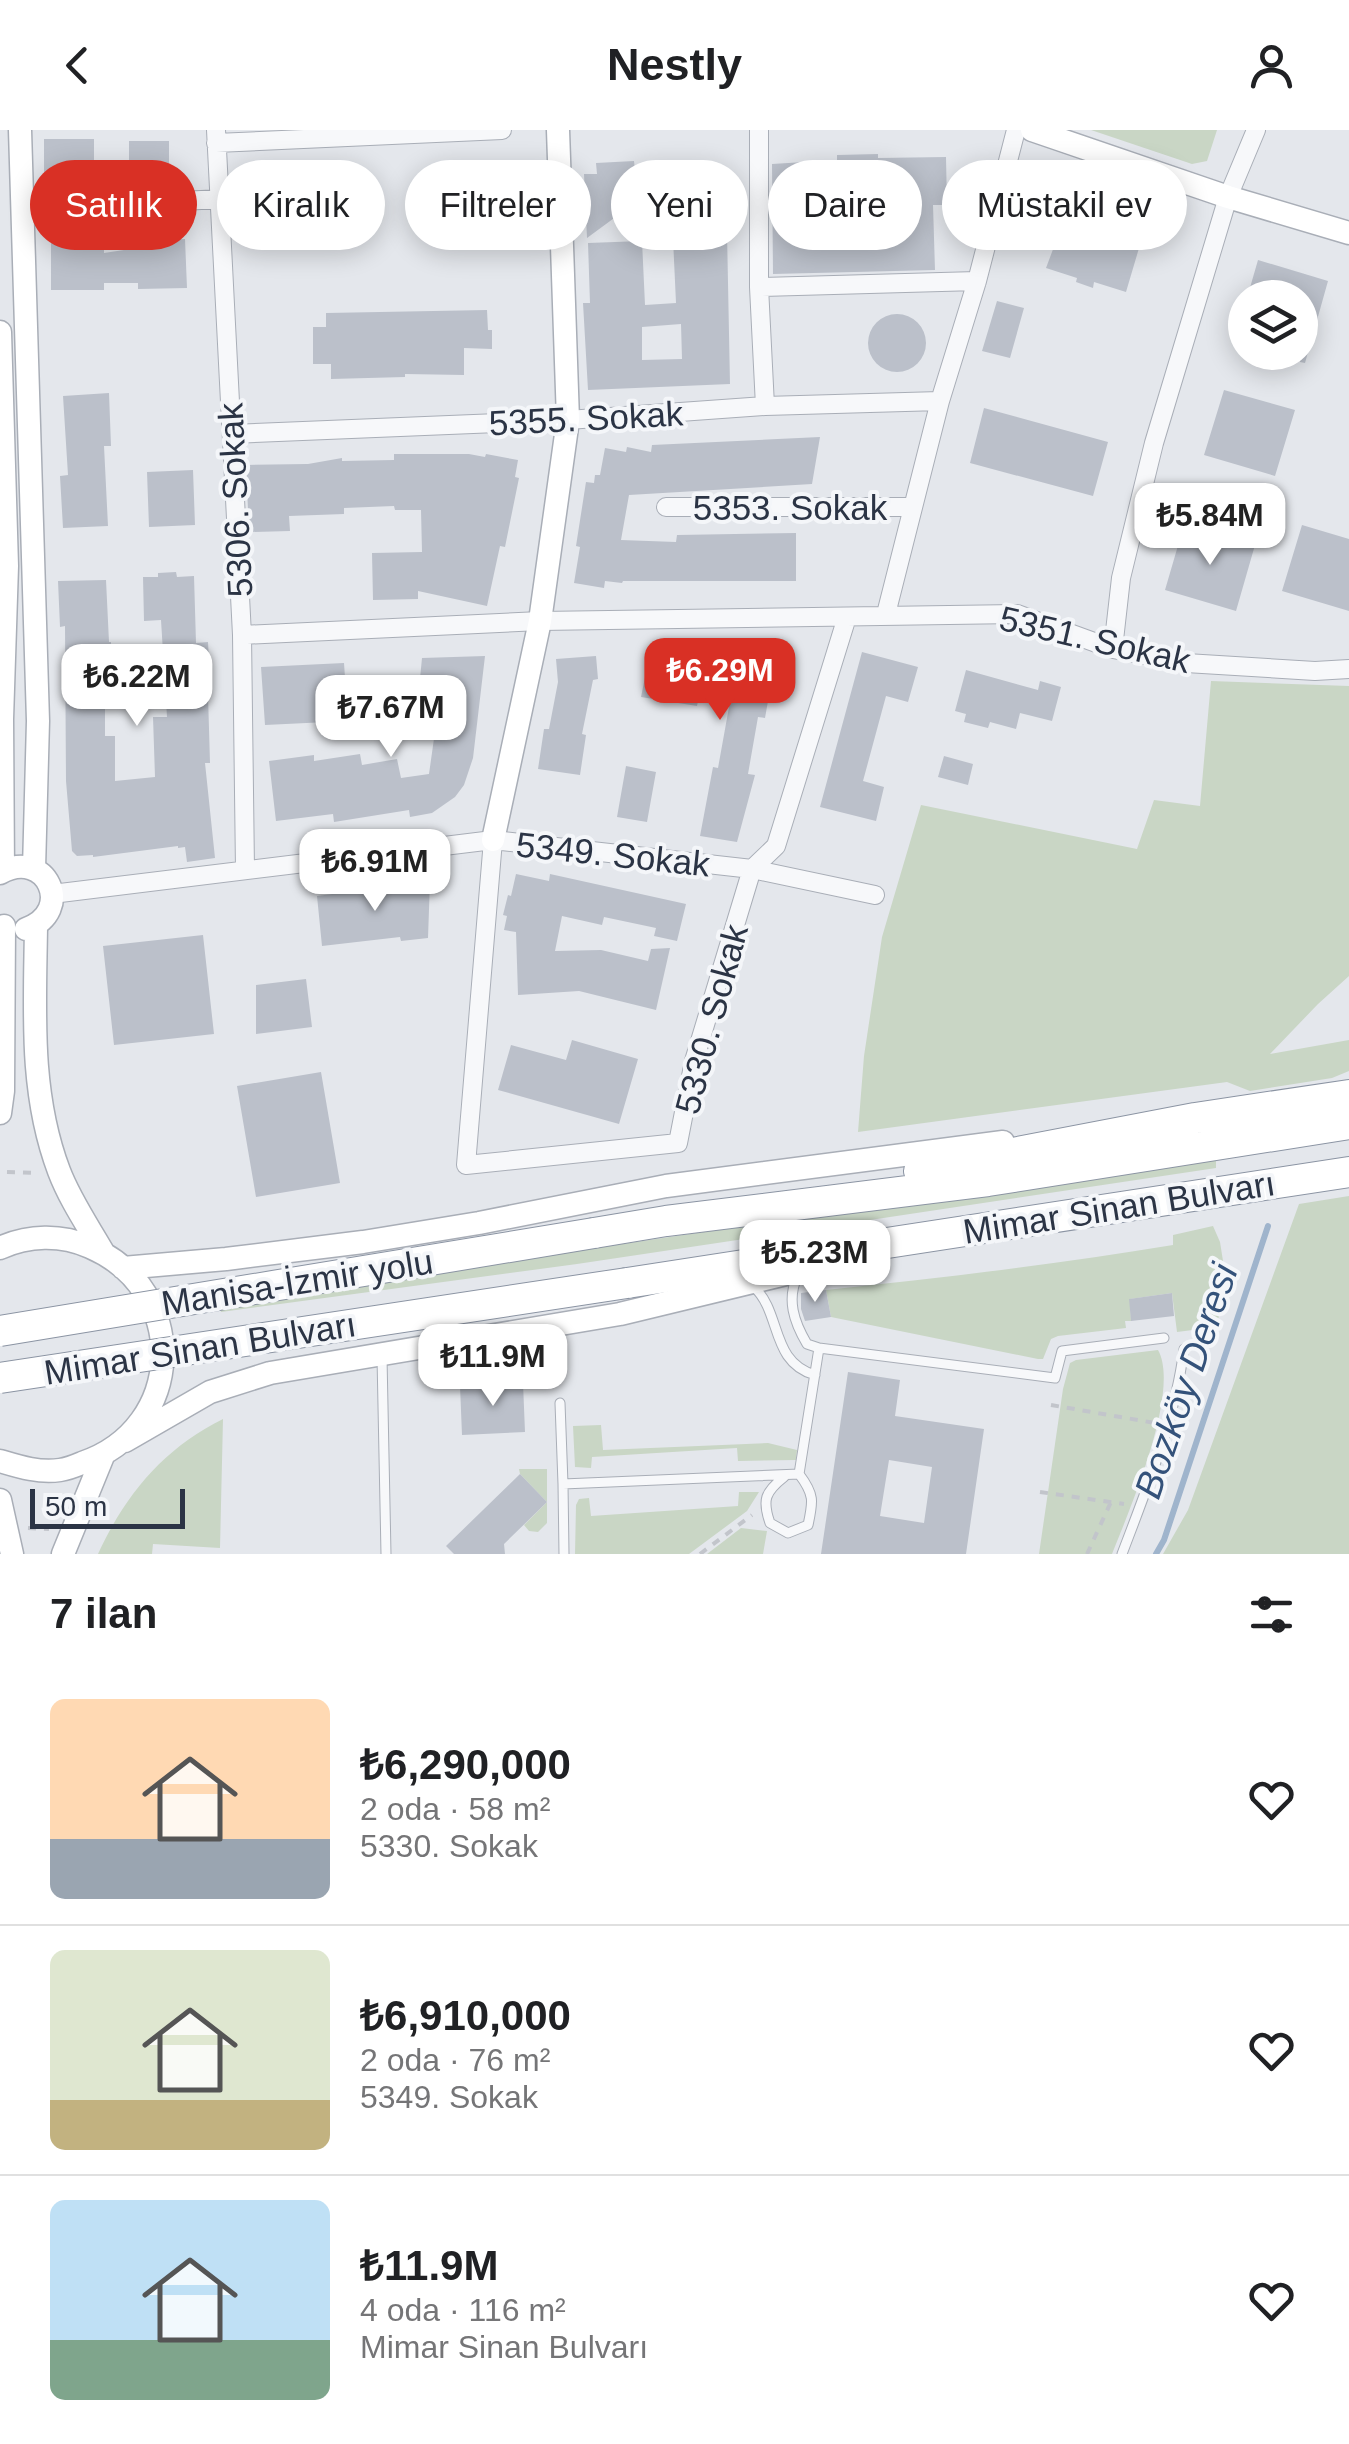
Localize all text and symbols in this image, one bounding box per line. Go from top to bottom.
icon: back [50,38,105,93]
icon: person [1244,38,1299,93]
text: Nestly [607,39,742,90]
chip: Satılık [30,160,197,250]
chip: Kiralık [217,160,385,250]
chip: Filtreler [405,160,591,250]
chip: Yeni [611,160,748,250]
chip: Daire [768,160,922,250]
chip: Müstakil ev [942,160,1187,250]
map controls [1228,280,1318,370]
button: layers [1228,280,1318,370]
street label: 5355. Sokak [488,393,685,443]
street label: 5306. Sokak [210,401,260,598]
pin: ₺5.84M [1129,483,1291,568]
street label: 5353. Sokak [693,488,888,527]
text: ₺5.84M [1156,497,1264,533]
street label: 5351. Sokak [996,598,1195,680]
pin: ₺6.29M [639,638,801,723]
pin: ₺6.22M [56,644,218,729]
text: ₺6.29M [666,652,774,688]
text: ₺6.22M [83,658,191,694]
pin: ₺7.67M [310,675,472,760]
text: ₺7.67M [337,689,445,725]
street label: 5349. Sokak [514,824,712,884]
pin: ₺6.91M [294,829,456,914]
text: ₺6.91M [321,843,429,879]
street label: 5330. Sokak [667,919,755,1118]
street label: Mimar Sinan Bulvarı [960,1163,1278,1251]
pin: ₺5.23M [734,1220,896,1305]
text: ₺5.23M [761,1234,869,1270]
street label: Manisa-İzmir yolu [159,1241,435,1323]
water label: Bozköy Deresi [1126,1257,1246,1504]
street label: Mimar Sinan Bulvarı [41,1304,359,1392]
pin: ₺11.9M [412,1324,574,1409]
text: ₺11.9M [440,1338,546,1374]
scale bar [30,1484,185,1528]
text: 50 m [45,1491,107,1522]
icon: filters [1244,1587,1299,1642]
text: 7 ilan [50,1590,157,1637]
icon: home [130,1739,250,1859]
text: ₺6,290,000 [360,1741,571,1788]
icon: heart [1244,1772,1299,1827]
text: 2 oda · 58 m² [360,1791,550,1827]
text: 5330. Sokak [360,1828,538,1864]
icon: home [130,1990,250,2110]
text: ₺6,910,000 [360,1992,571,2039]
icon: heart [1244,2023,1299,2078]
text: 2 oda · 76 m² [360,2042,550,2078]
text: 5349. Sokak [360,2079,538,2115]
icon: home [130,2240,250,2360]
text: ₺11.9M [360,2242,498,2289]
icon: heart [1244,2273,1299,2328]
text: 4 oda · 116 m² [360,2292,566,2328]
text: Mimar Sinan Bulvarı [360,2329,648,2365]

